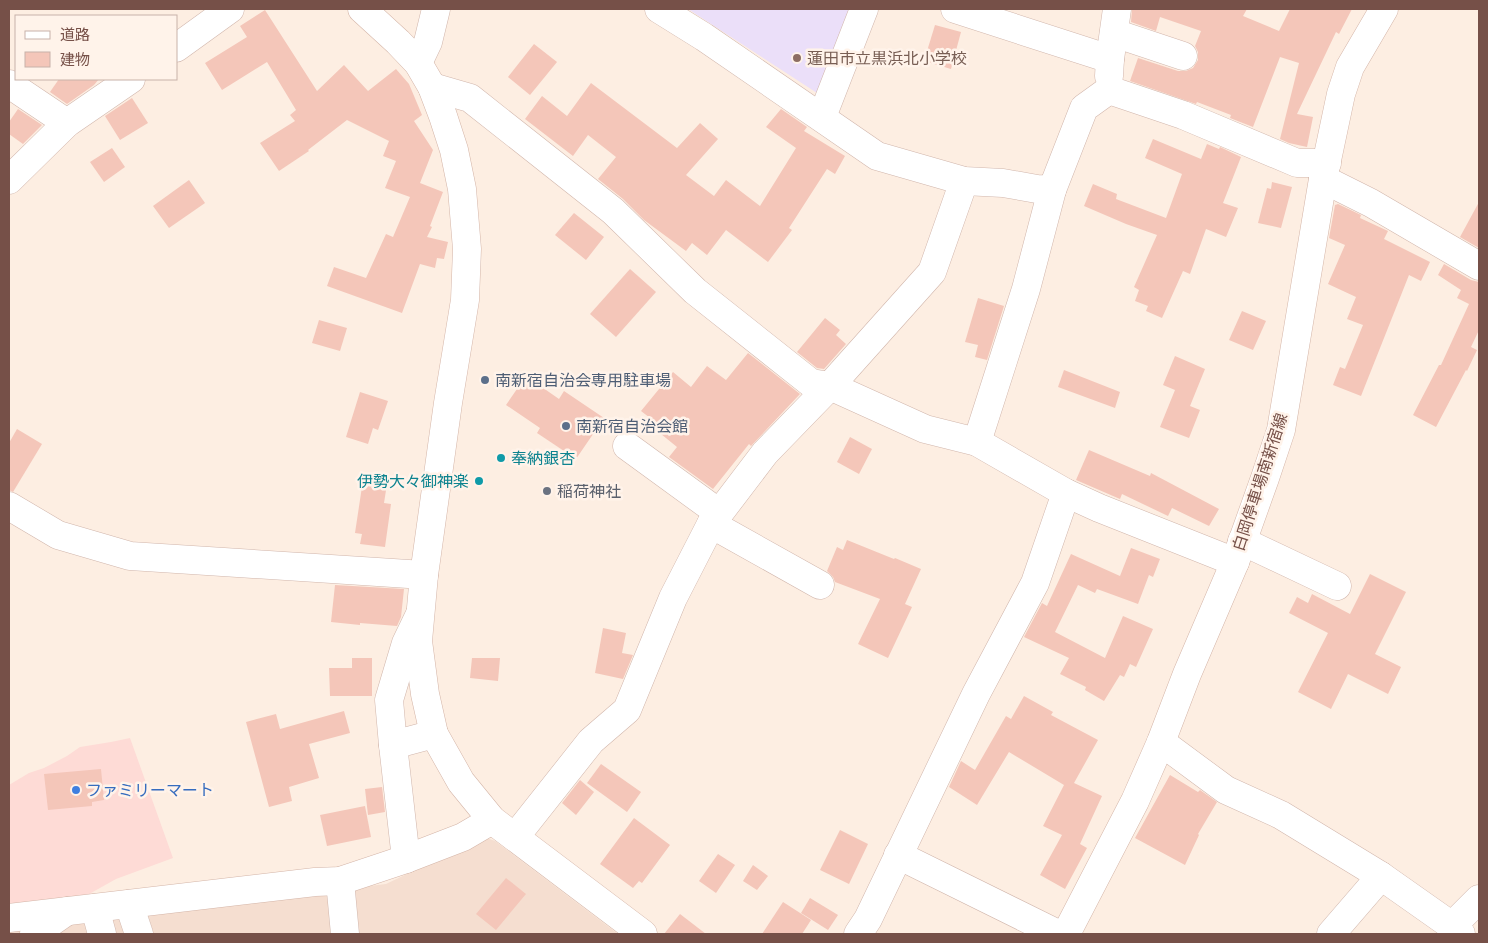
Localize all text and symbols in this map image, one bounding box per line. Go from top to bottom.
legend [15,15,178,80]
text: 道路 [60,26,90,44]
place label: 蓮田市立黒浜北小学校 [807,49,967,68]
text: 建物 [60,51,90,69]
marker: 蓮田市立黒浜北小学校 [791,52,803,64]
place label: 南新宿自治会専用駐車場 [495,371,671,390]
marker: 南新宿自治会専用駐車場 [479,374,491,386]
street label: 白岡停車場南新宿線 [1229,411,1291,553]
place label: 南新宿自治会館 [576,417,688,436]
marker: 南新宿自治会館 [560,420,572,432]
place label: 奉納銀杏 [511,449,575,468]
marker: 奉納銀杏 [495,452,507,464]
place label: 伊勢大々御神楽 [357,472,469,491]
marker: 伊勢大々御神楽 [473,475,485,487]
place label: 稲荷神社 [557,482,621,501]
marker: 稲荷神社 [541,485,553,497]
place label: ファミリーマート [86,781,214,800]
marker: ファミリーマート [70,784,82,796]

